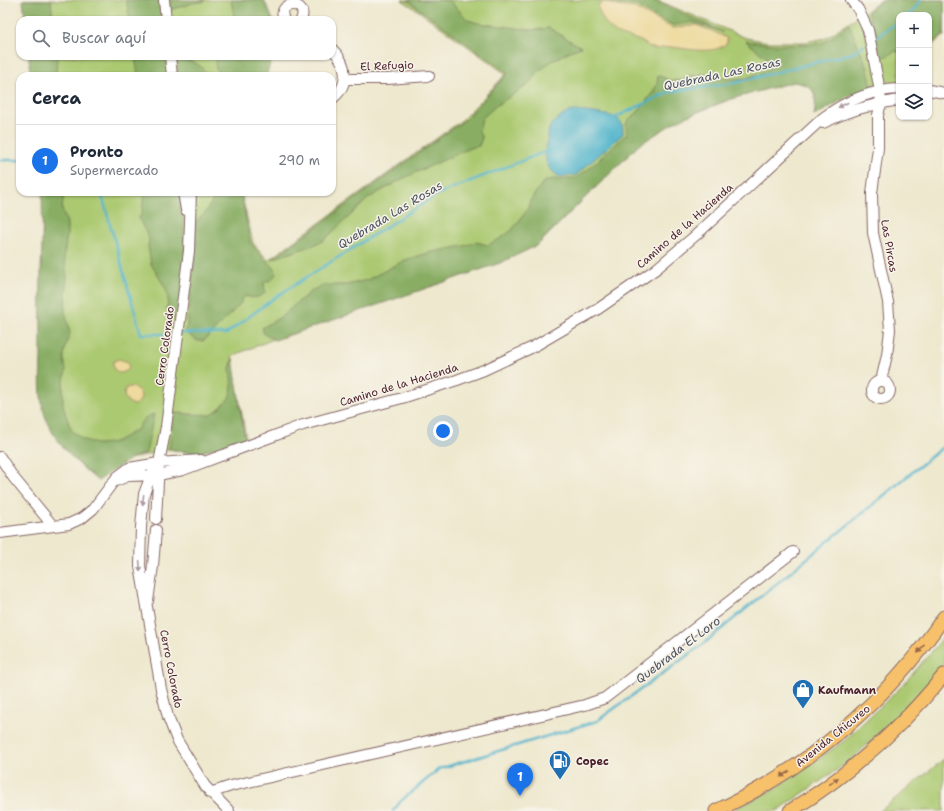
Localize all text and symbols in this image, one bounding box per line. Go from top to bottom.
map controls [896,12,932,120]
button: + [896,12,932,48]
search box [16,16,336,60]
icon: search [30,27,52,49]
text: Buscar aquí [62,28,146,48]
button: − [896,48,932,84]
water label: Quebrada Las Rosas [662,54,782,94]
street label: El Refugio [360,58,414,74]
button: layers [896,84,932,120]
text: Cerca [32,87,81,109]
one-way arrow [837,101,849,108]
text: Pronto [70,142,123,162]
text: 1 [42,152,48,169]
text: 290 m [278,152,320,169]
text: Supermercado [70,162,158,179]
water label: Quebrada Las Rosas [335,177,445,253]
street label: Camino de la Hacienda [634,180,736,272]
street label: Las Pircas [877,218,901,274]
street label: Cerro Colorado [152,305,178,387]
street label: Camino de la Hacienda [338,360,460,410]
your location [433,421,453,441]
one-way arrow [140,494,147,506]
one-way arrow [137,560,144,572]
water label: Quebrada El Loro [632,613,724,687]
street label: Cerro Colorado [156,628,186,710]
one-way arrow [917,643,926,654]
shop icon: Kaufmann [790,677,816,710]
place label: Kaufmann [818,683,877,698]
street label: Avenida Chicureo [793,701,874,771]
fuel station icon: Copec [547,748,573,781]
place label: Copec [576,754,609,769]
pin: 1 [507,763,533,796]
one-way arrow [780,770,790,778]
one-way arrow [828,777,839,786]

